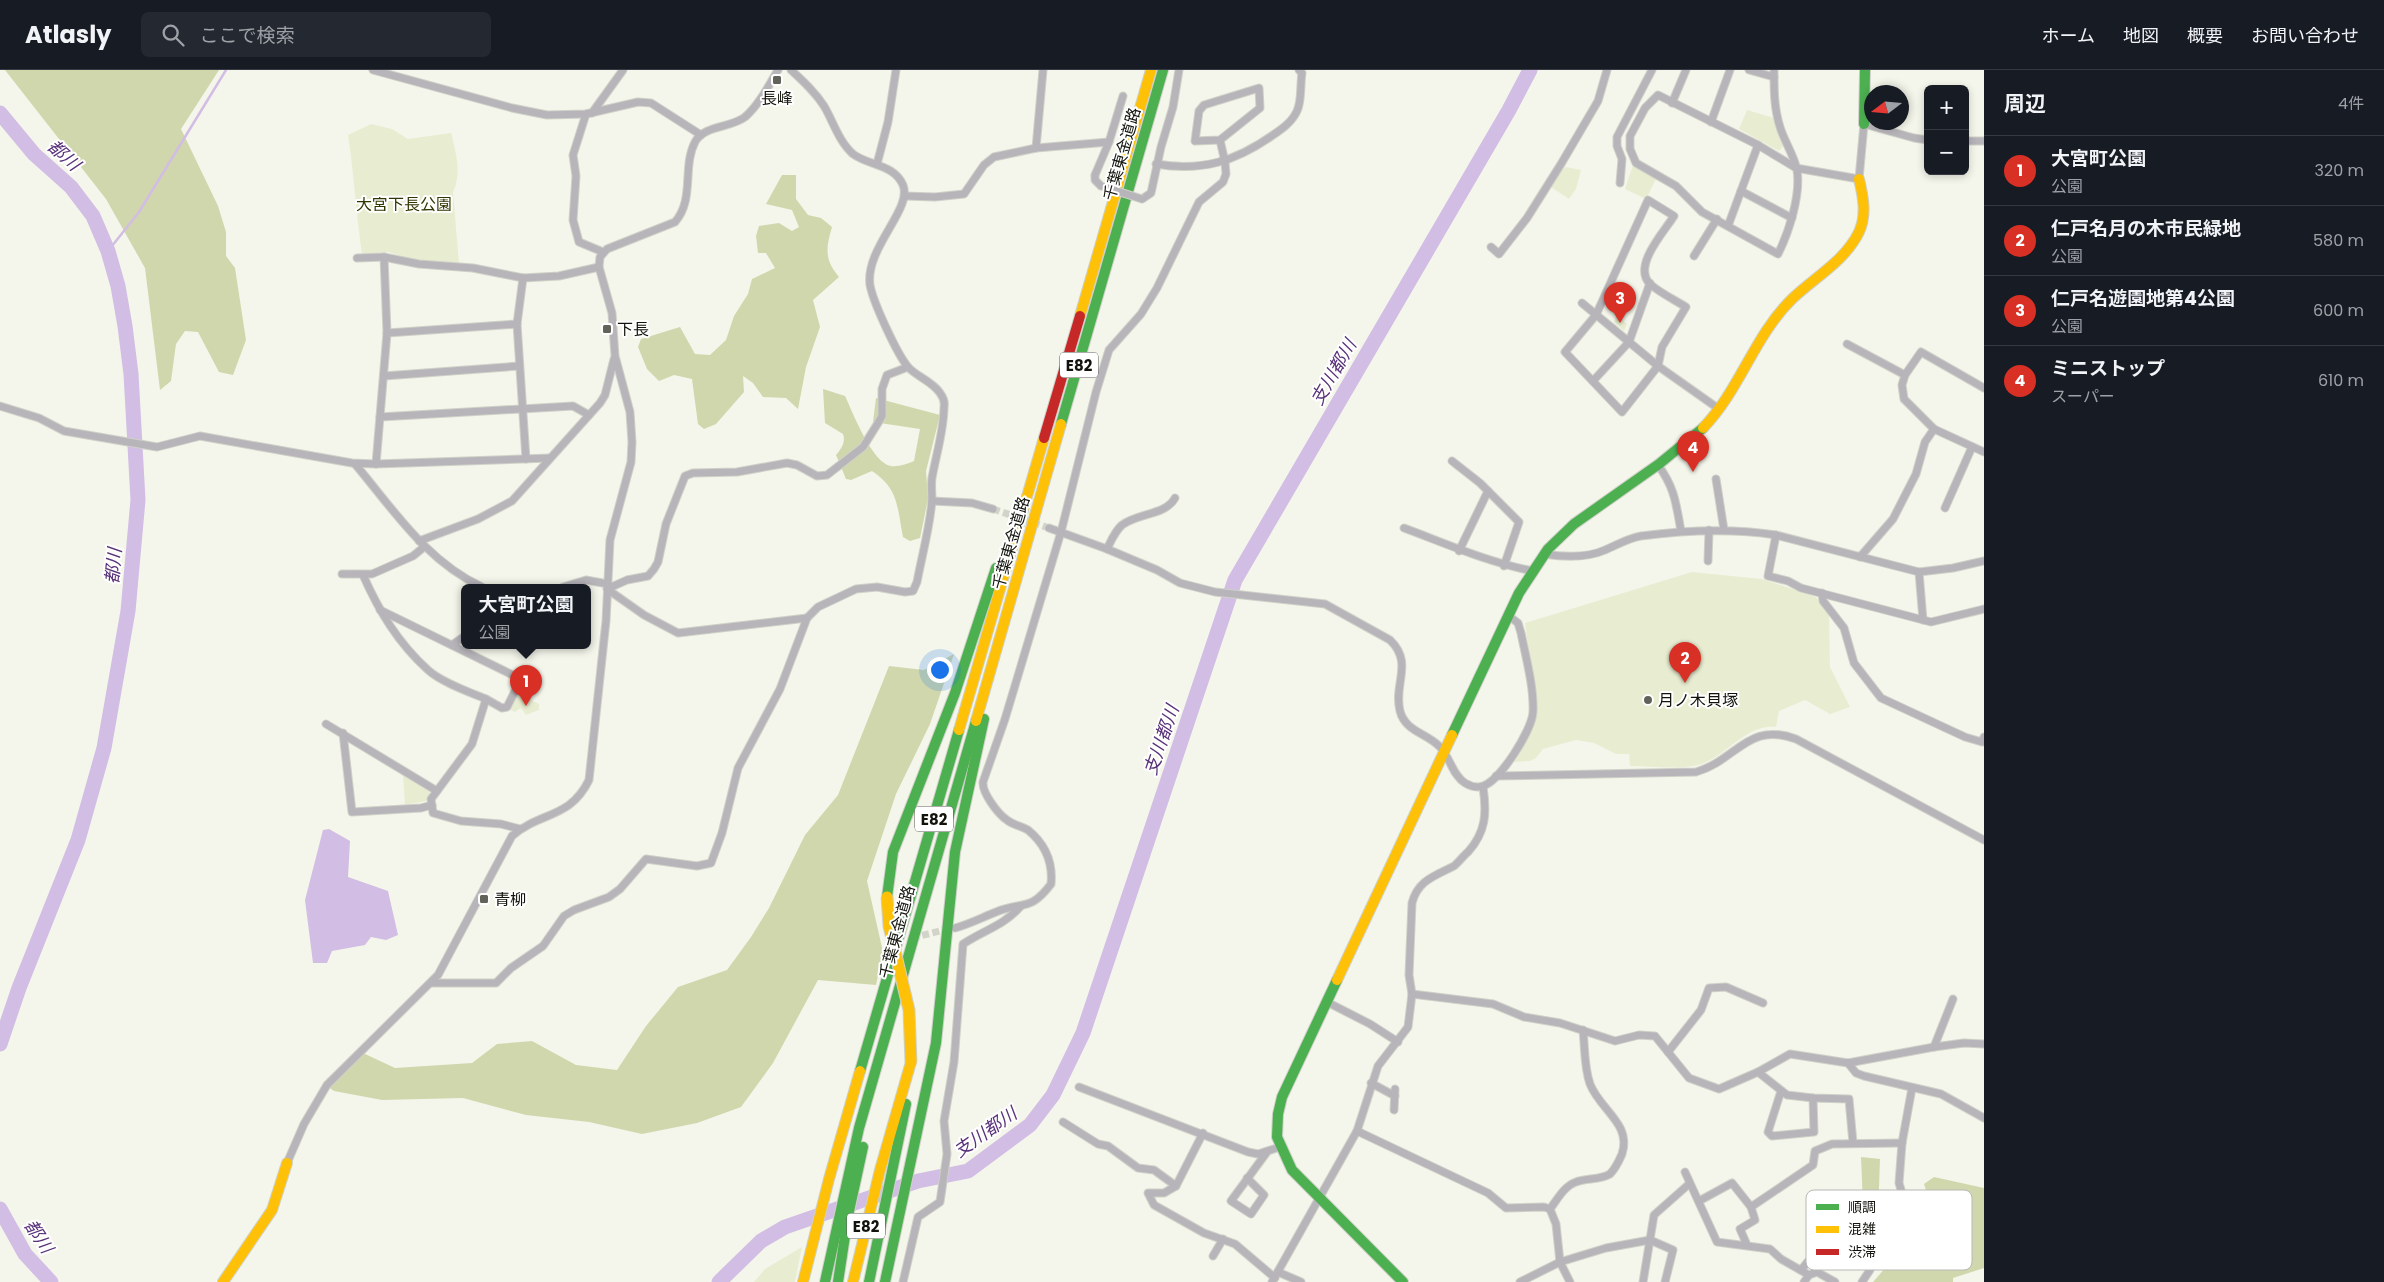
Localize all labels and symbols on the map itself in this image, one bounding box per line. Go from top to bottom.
marker: 長峰 [771,74,783,86]
north arrow [1864,85,1909,130]
place label: 長峰 [761,87,793,110]
street label: 千葉東金道路 [1098,105,1146,203]
water label: 都川 [42,134,87,178]
park label: 大宮下長公園 [356,193,452,216]
pin: 3 [1604,282,1636,323]
place label: 下長 [617,318,649,341]
marker: 下長 [601,323,613,335]
water label: 支川都川 [1304,333,1363,409]
road number: E82 [1060,352,1098,378]
pin: 4 [1677,431,1709,472]
street label: 千葉東金道路 [987,494,1035,592]
water label: 都川 [99,545,127,585]
pin: 2 [1669,642,1701,683]
your location [927,657,953,683]
pin: 1 [510,665,542,706]
place label: 月ノ木貝塚 [1658,689,1738,712]
marker: 月ノ木貝塚 [1642,694,1654,706]
water label: 支川都川 [1137,700,1185,778]
road number: E82 [915,806,953,832]
street label: 千葉東金道路 [873,883,921,981]
place label: 青柳 [494,888,526,911]
marker: 青柳 [478,893,490,905]
water label: 支川都川 [948,1100,1023,1163]
legend [1806,1190,1972,1270]
text: 順調 [1848,1197,1876,1217]
water label: 都川 [19,1214,61,1260]
road number: E82 [847,1214,885,1238]
text: 混雑 [1848,1219,1876,1239]
text: 渋滞 [1848,1242,1876,1262]

